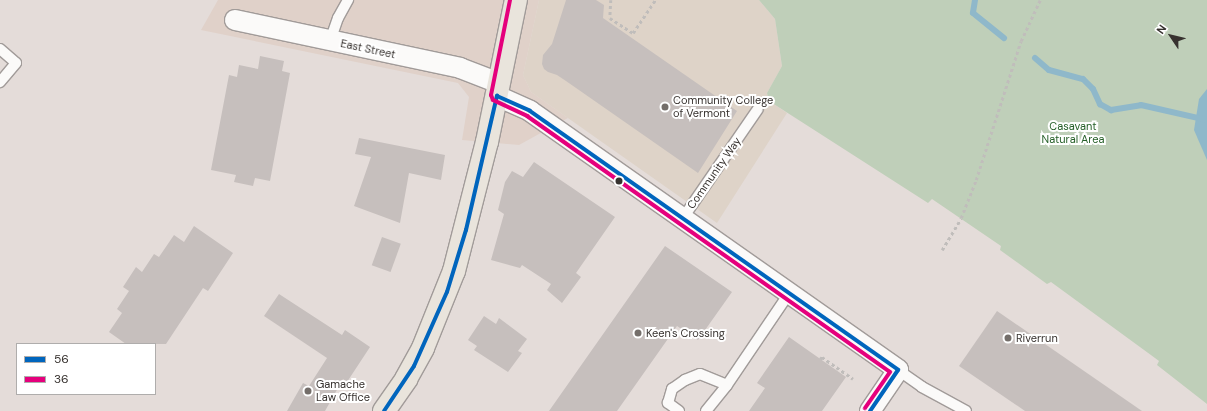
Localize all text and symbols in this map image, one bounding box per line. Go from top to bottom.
north arrow [1151,16,1191,56]
text: N [1153,22,1169,36]
street label: East Street [339,37,397,61]
place label: Community College of Vermont [673,94,773,120]
marker: Community College of Vermont [660,102,670,112]
park label: Casavant Natural Area [1042,120,1104,146]
street label: Community Way [684,135,744,211]
unlabelled marker [614,176,624,186]
place label: Keen's Crossing [646,326,725,340]
marker: Keen's Crossing [633,328,643,338]
place label: Riverrun [1016,331,1058,345]
marker: Riverrun [1003,333,1013,343]
legend [16,343,156,395]
text: 56 [54,351,69,367]
text: 36 [54,371,69,387]
place label: Gamache Law Office [316,378,370,404]
marker: Gamache Law Office [303,386,313,396]

